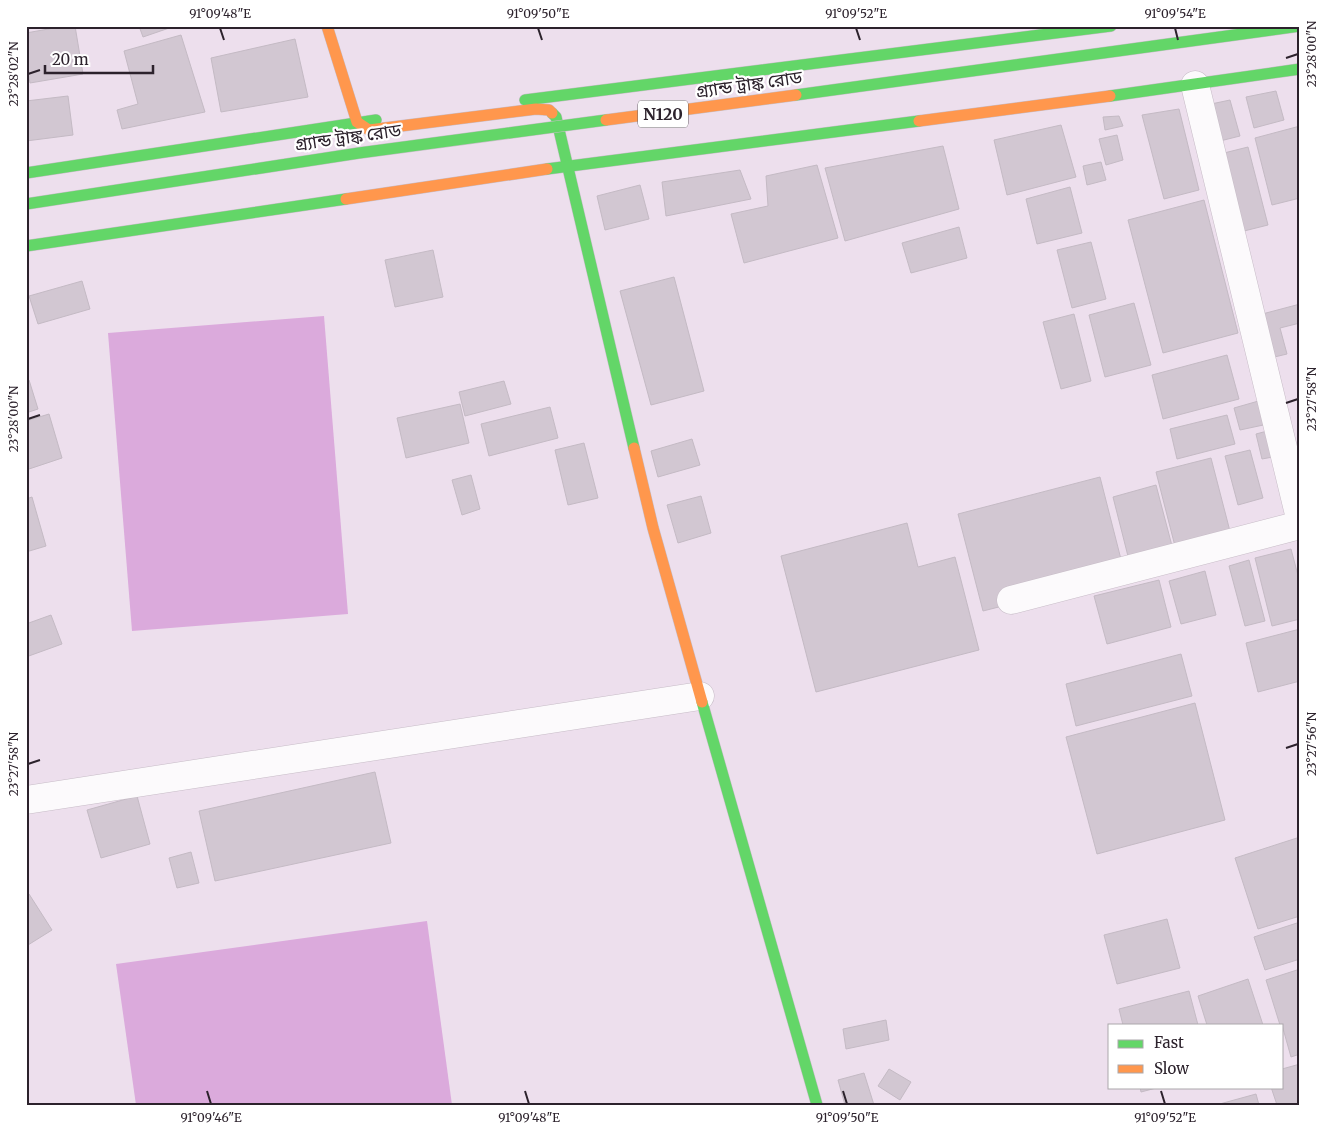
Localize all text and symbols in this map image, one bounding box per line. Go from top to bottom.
text: 91°09'48"E [189,6,251,21]
text: 91°09'50"E [507,6,570,21]
text: 91°09'52"E [825,6,887,21]
text: 91°09'54"E [1144,6,1206,21]
text: 23°28'00"N [1304,20,1319,87]
text: 23°28'02"N [6,41,21,107]
scale bar [45,42,152,74]
text: 20 m [52,50,89,69]
street label: গ্র্যান্ড ট্রাঙ্ক রোড [694,65,804,103]
road number: N120 [638,100,688,128]
street label: গ্র্যান্ড ট্রাঙ্ক রোড [293,118,403,156]
text: 23°27'58"N [1304,366,1319,431]
text: 23°28'00"N [6,385,21,452]
text: 23°27'56"N [1304,711,1319,776]
text: 23°27'58"N [6,731,21,796]
legend [1108,1024,1284,1088]
text: Fast [1154,1033,1184,1052]
text: Slow [1154,1059,1189,1078]
text: 91°09'46"E [180,1110,242,1125]
text: 91°09'48"E [498,1110,560,1125]
text: 91°09'50"E [816,1110,879,1125]
text: 91°09'52"E [1134,1110,1196,1125]

